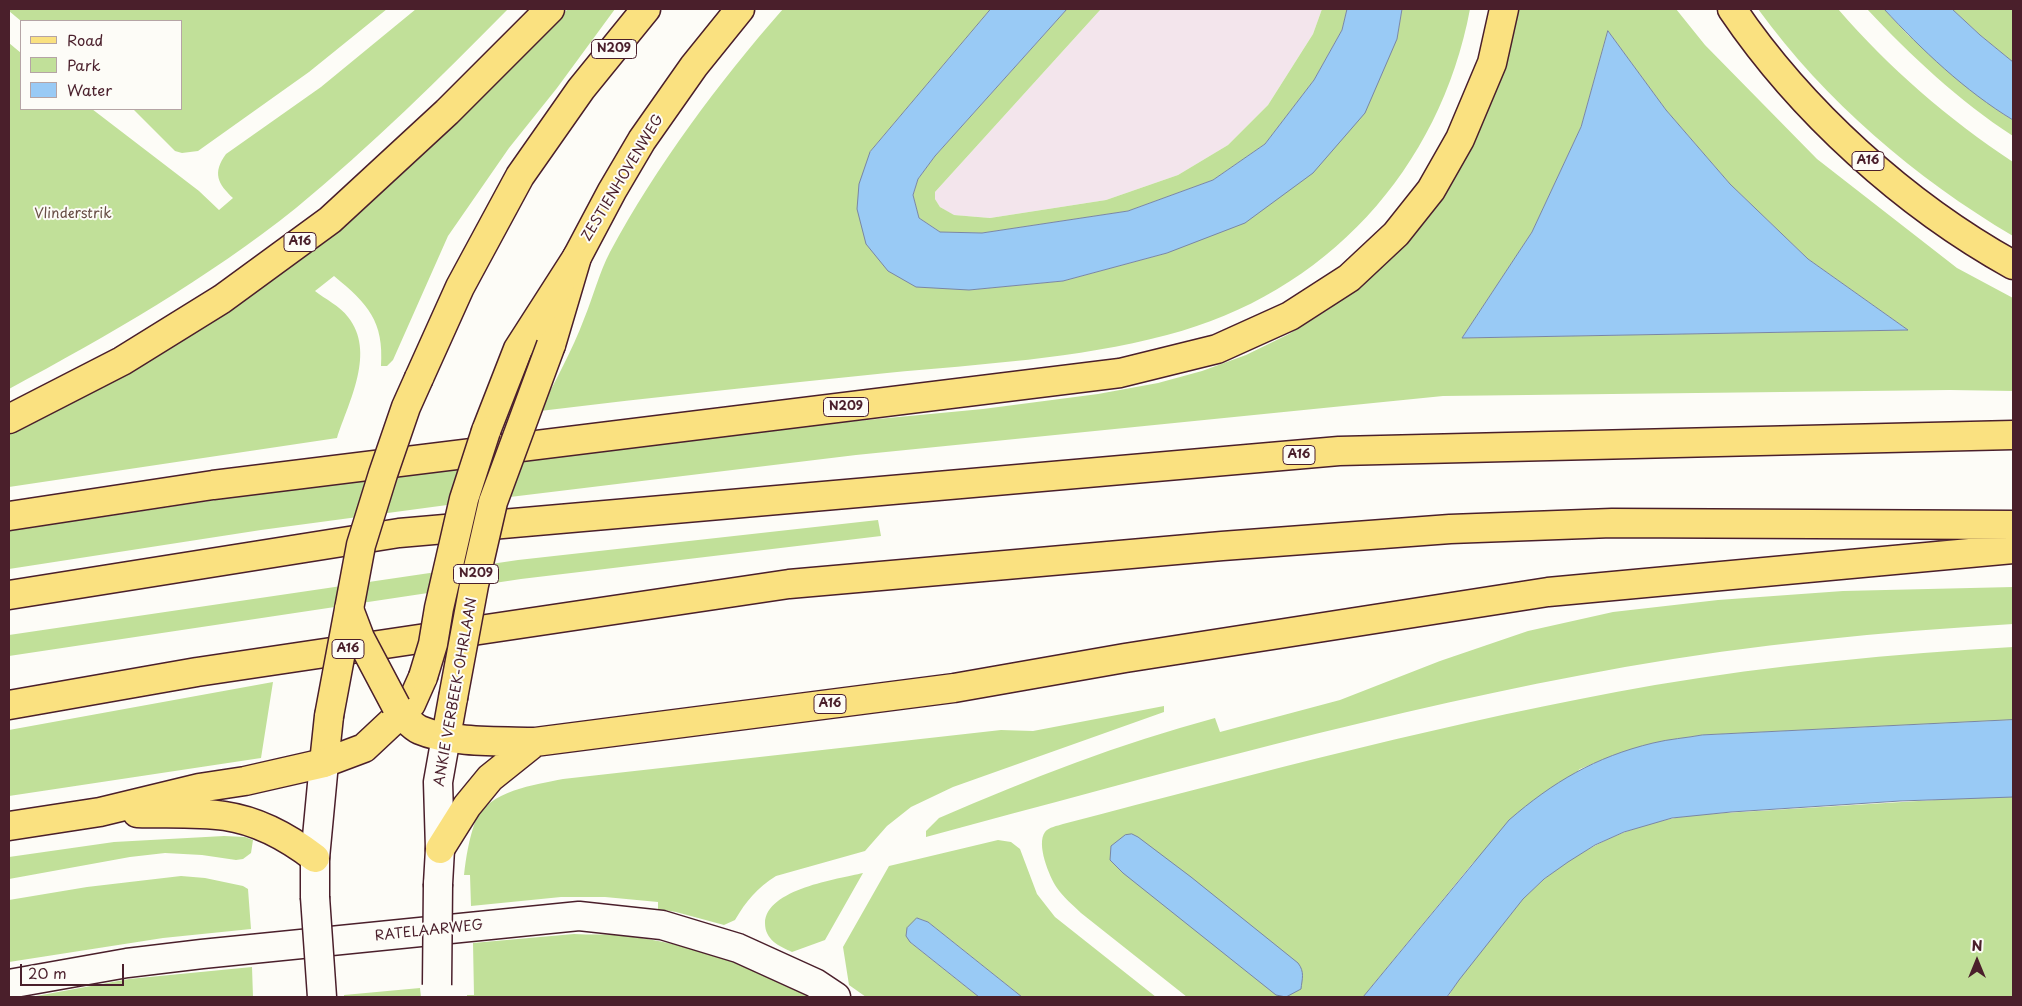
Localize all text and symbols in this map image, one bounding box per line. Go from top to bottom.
legend [20,20,182,110]
text: Road [67,28,103,51]
road number: N209 [592,40,636,59]
text: Park [67,53,101,76]
text: Water [67,78,112,101]
street label: ZESTIENHOVENWEG [579,112,667,244]
road number: A16 [1852,152,1884,170]
park label: Vlinderstrik [34,206,112,222]
road number: A16 [284,232,316,252]
road number: N209 [824,398,868,417]
road number: A16 [1283,446,1315,464]
road number: N209 [454,564,498,584]
street label: ANKIE VERBEEK-OHRLAAN [431,596,481,788]
road number: A16 [332,640,364,659]
road number: A16 [814,694,846,714]
street label: RATELAARWEG [374,917,484,945]
text: N [1971,935,1983,956]
north arrow [1952,936,2002,986]
scale bar [22,954,126,986]
text: 20 m [28,961,67,984]

